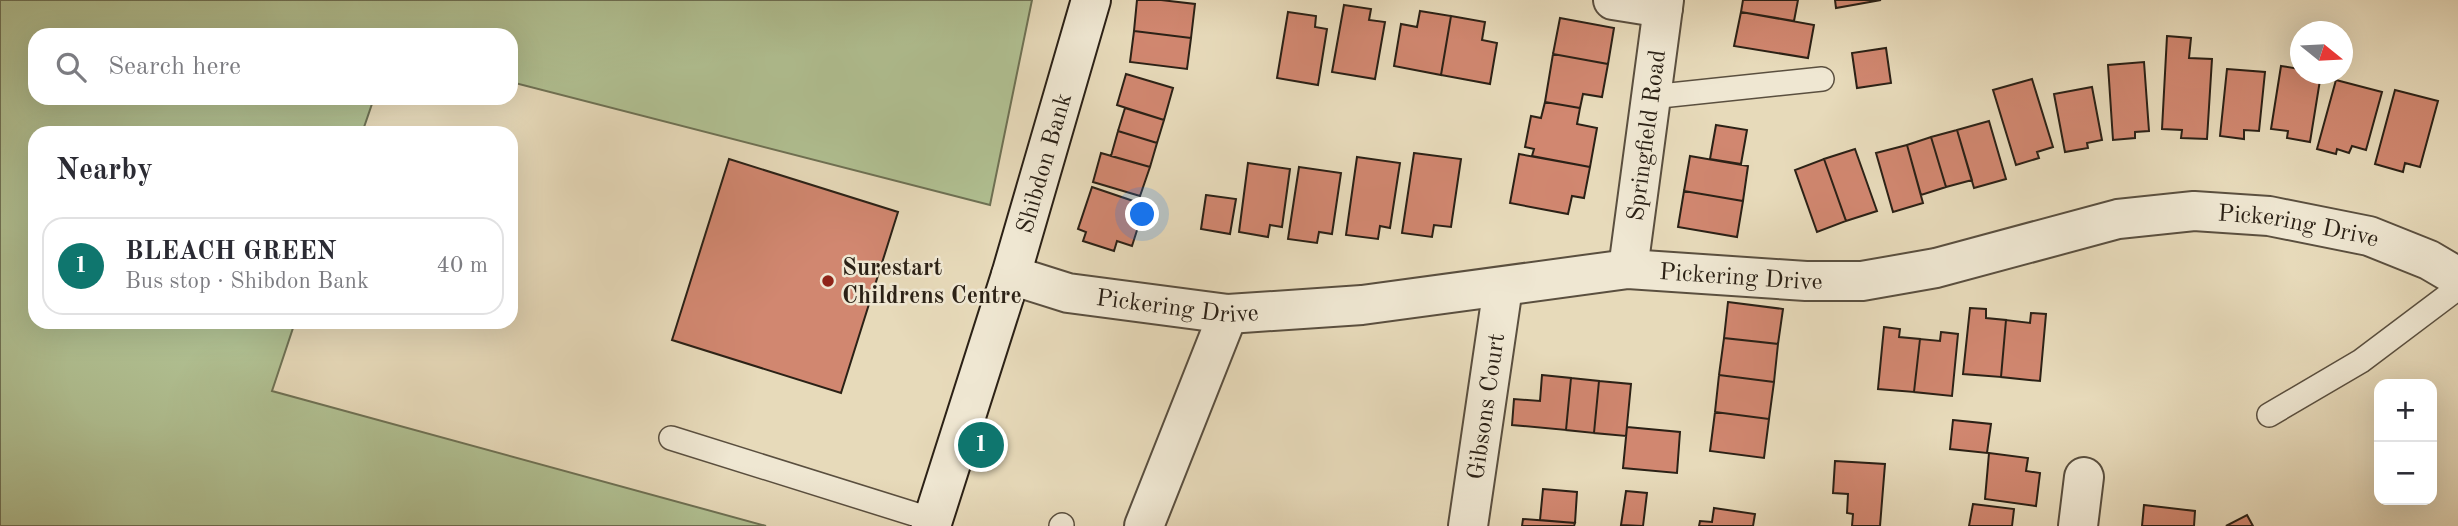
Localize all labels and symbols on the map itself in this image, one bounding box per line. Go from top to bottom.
north arrow [2290,21,2353,84]
street label: Springfield Road [1625,48,1671,223]
street label: Shibdon Bank [1014,91,1077,236]
your location [1125,197,1159,231]
street label: Pickering Drive [2217,203,2382,253]
place label: Surestart Childrens Centre [842,257,1022,309]
street label: Pickering Drive [1658,261,1822,295]
marker: Surestart Childrens Centre [820,273,836,289]
street label: Pickering Drive [1094,287,1259,328]
street label: Gibsons Court [1465,332,1510,481]
pin: 1 [958,419,1004,471]

